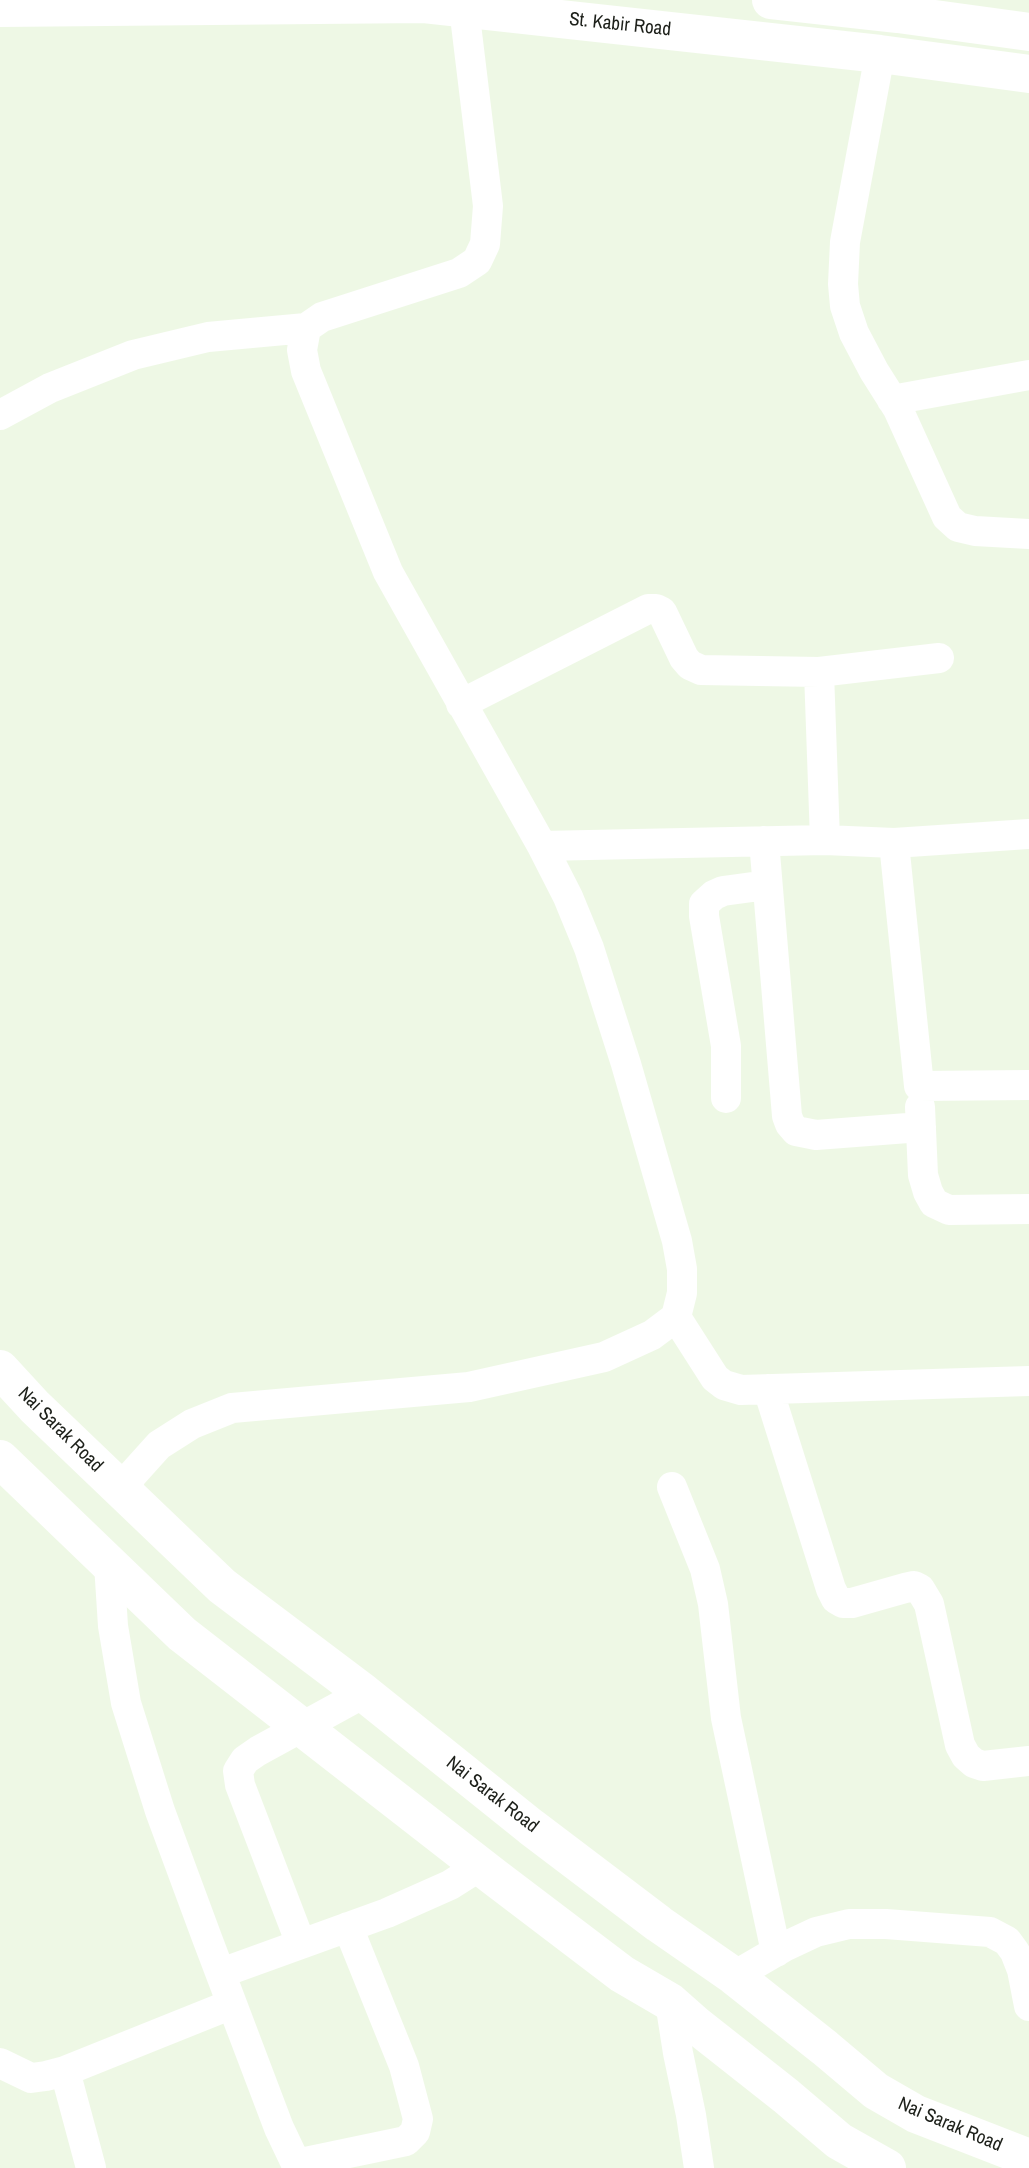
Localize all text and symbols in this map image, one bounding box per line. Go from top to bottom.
street label: St. Kabir Road [568,8,672,42]
street label: Nai Sarak Road [13,1383,107,1477]
street label: Nai Sarak Road [441,1752,543,1838]
street label: Nai Sarak Road [895,2093,1005,2157]

